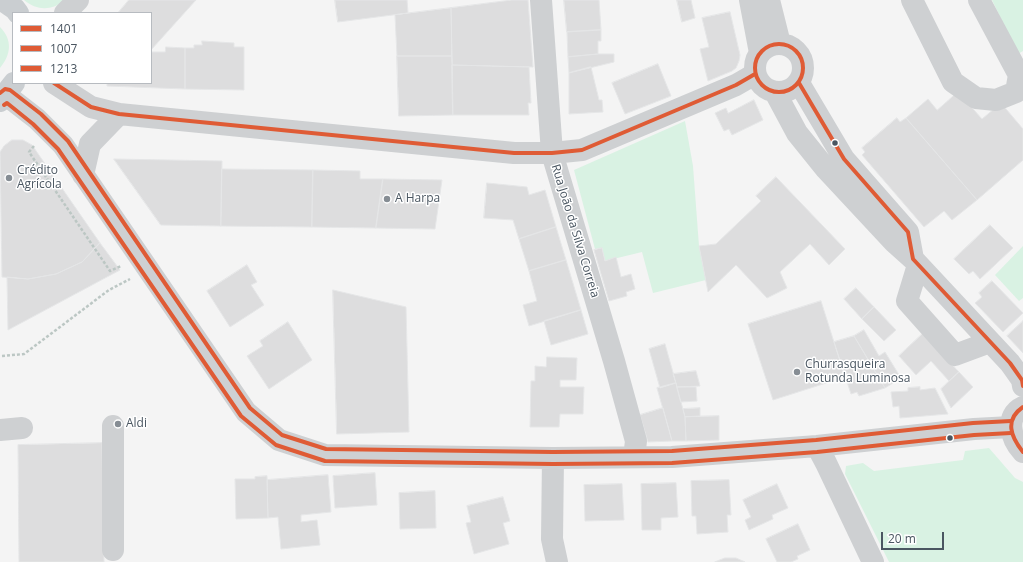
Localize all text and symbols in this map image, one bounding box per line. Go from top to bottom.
legend [12,12,152,84]
text: 1401 [50,20,77,37]
text: 1007 [50,40,77,57]
text: 1213 [50,60,77,77]
unlabelled marker [830,138,840,148]
street label: Rua João da Silva Correia [548,163,602,299]
place label: Crédito Agrícola [17,164,62,192]
marker: Crédito Agrícola [4,173,14,183]
place label: A Harpa [395,192,440,206]
marker: A Harpa [382,194,392,204]
place label: Churrasqueira Rotunda Luminosa [805,358,910,386]
marker: Churrasqueira Rotunda Luminosa [792,367,802,377]
place label: Aldi [126,417,147,431]
marker: Aldi [113,419,123,429]
unlabelled marker [945,433,955,443]
scale bar [883,524,946,550]
text: 20 m [888,530,916,547]

